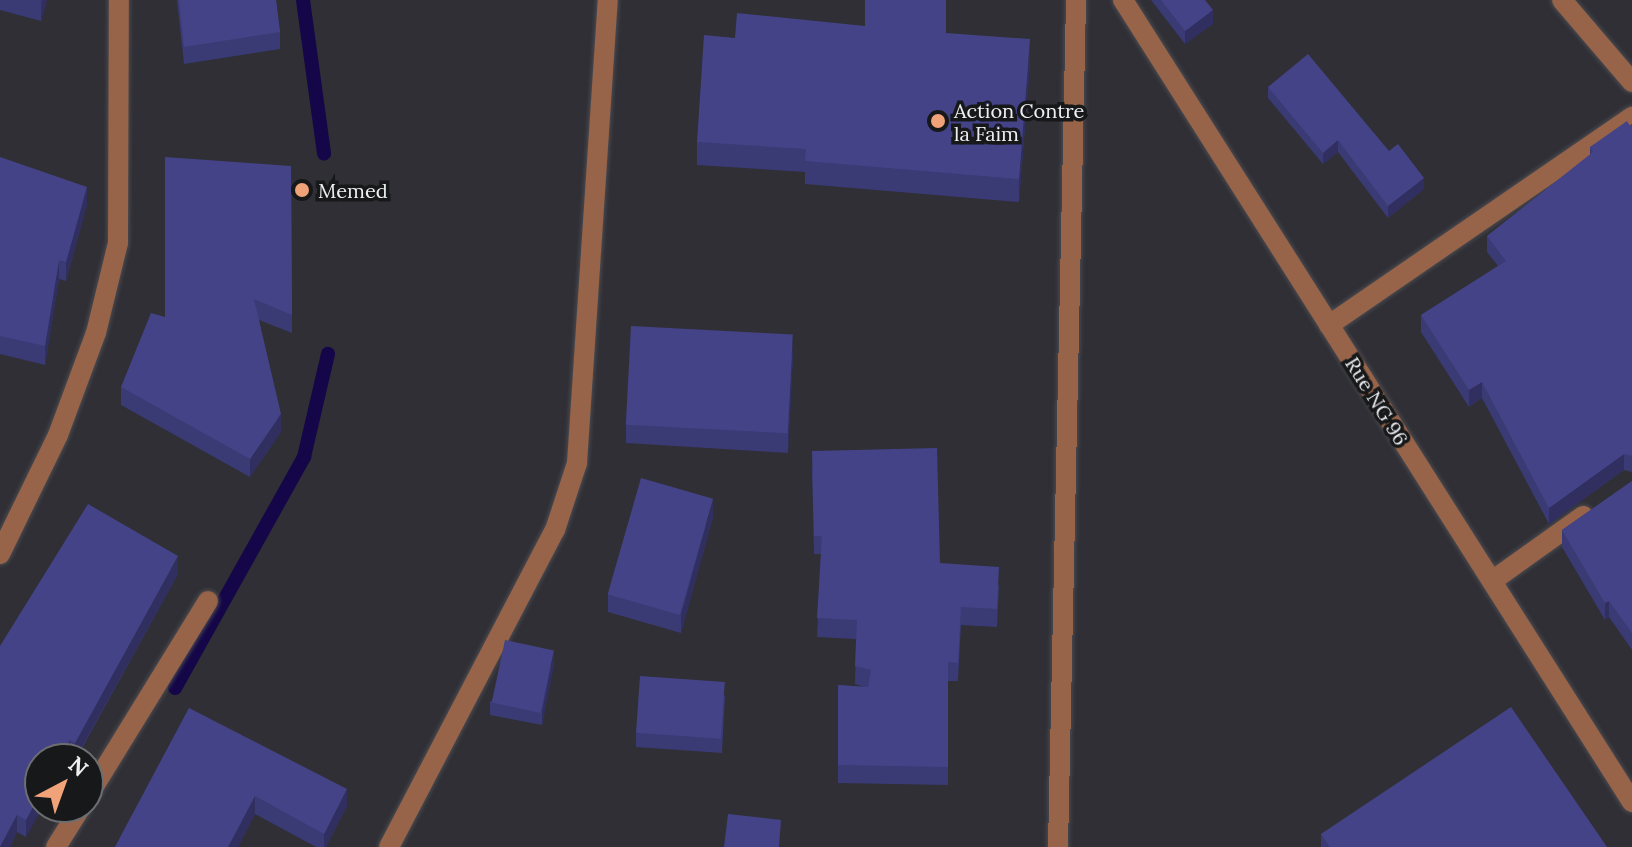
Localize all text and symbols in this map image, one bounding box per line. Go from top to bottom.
place label: Action Contre la Faim [954,98,1084,145]
marker: Action Contre la Faim [929,112,947,130]
place label: Memed [318,178,388,202]
marker: Memed [293,181,311,199]
street label: Rue NG 96 [1341,353,1413,449]
north arrow [24,743,104,823]
text: N [63,750,94,783]

